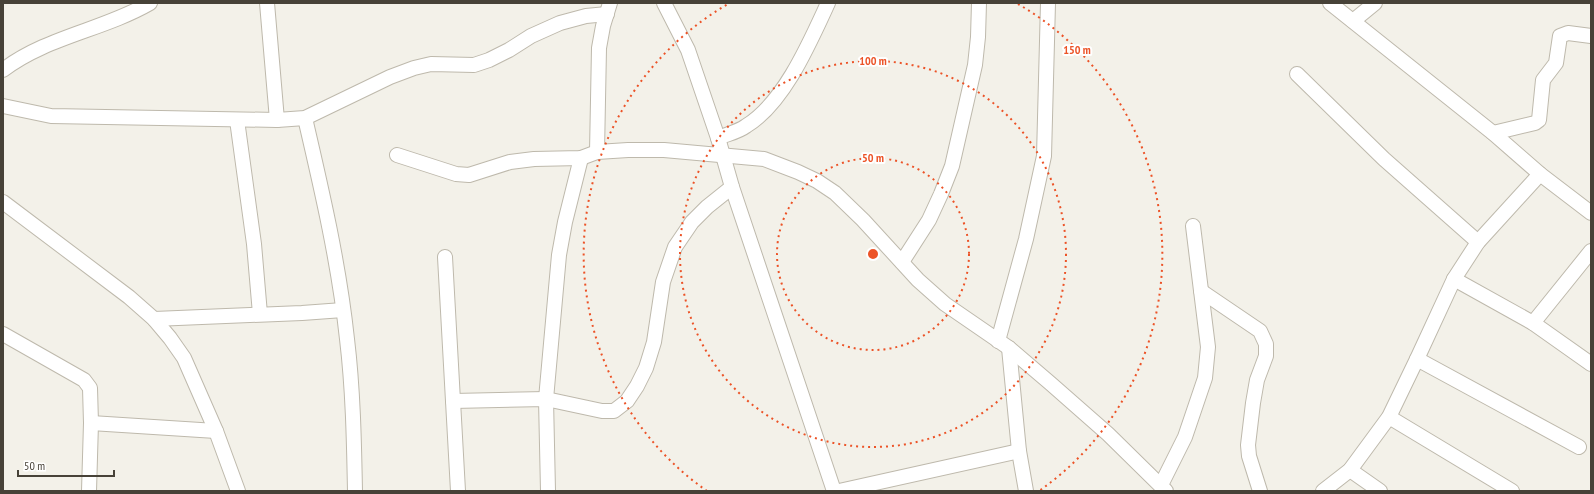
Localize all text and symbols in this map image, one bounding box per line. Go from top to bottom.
text: 150 m [1063,42,1091,57]
text: 100 m [859,53,887,68]
text: 50 m [862,150,884,165]
centre of rings [866,247,880,261]
scale bar [18,452,114,478]
text: 50 m [24,458,45,473]

